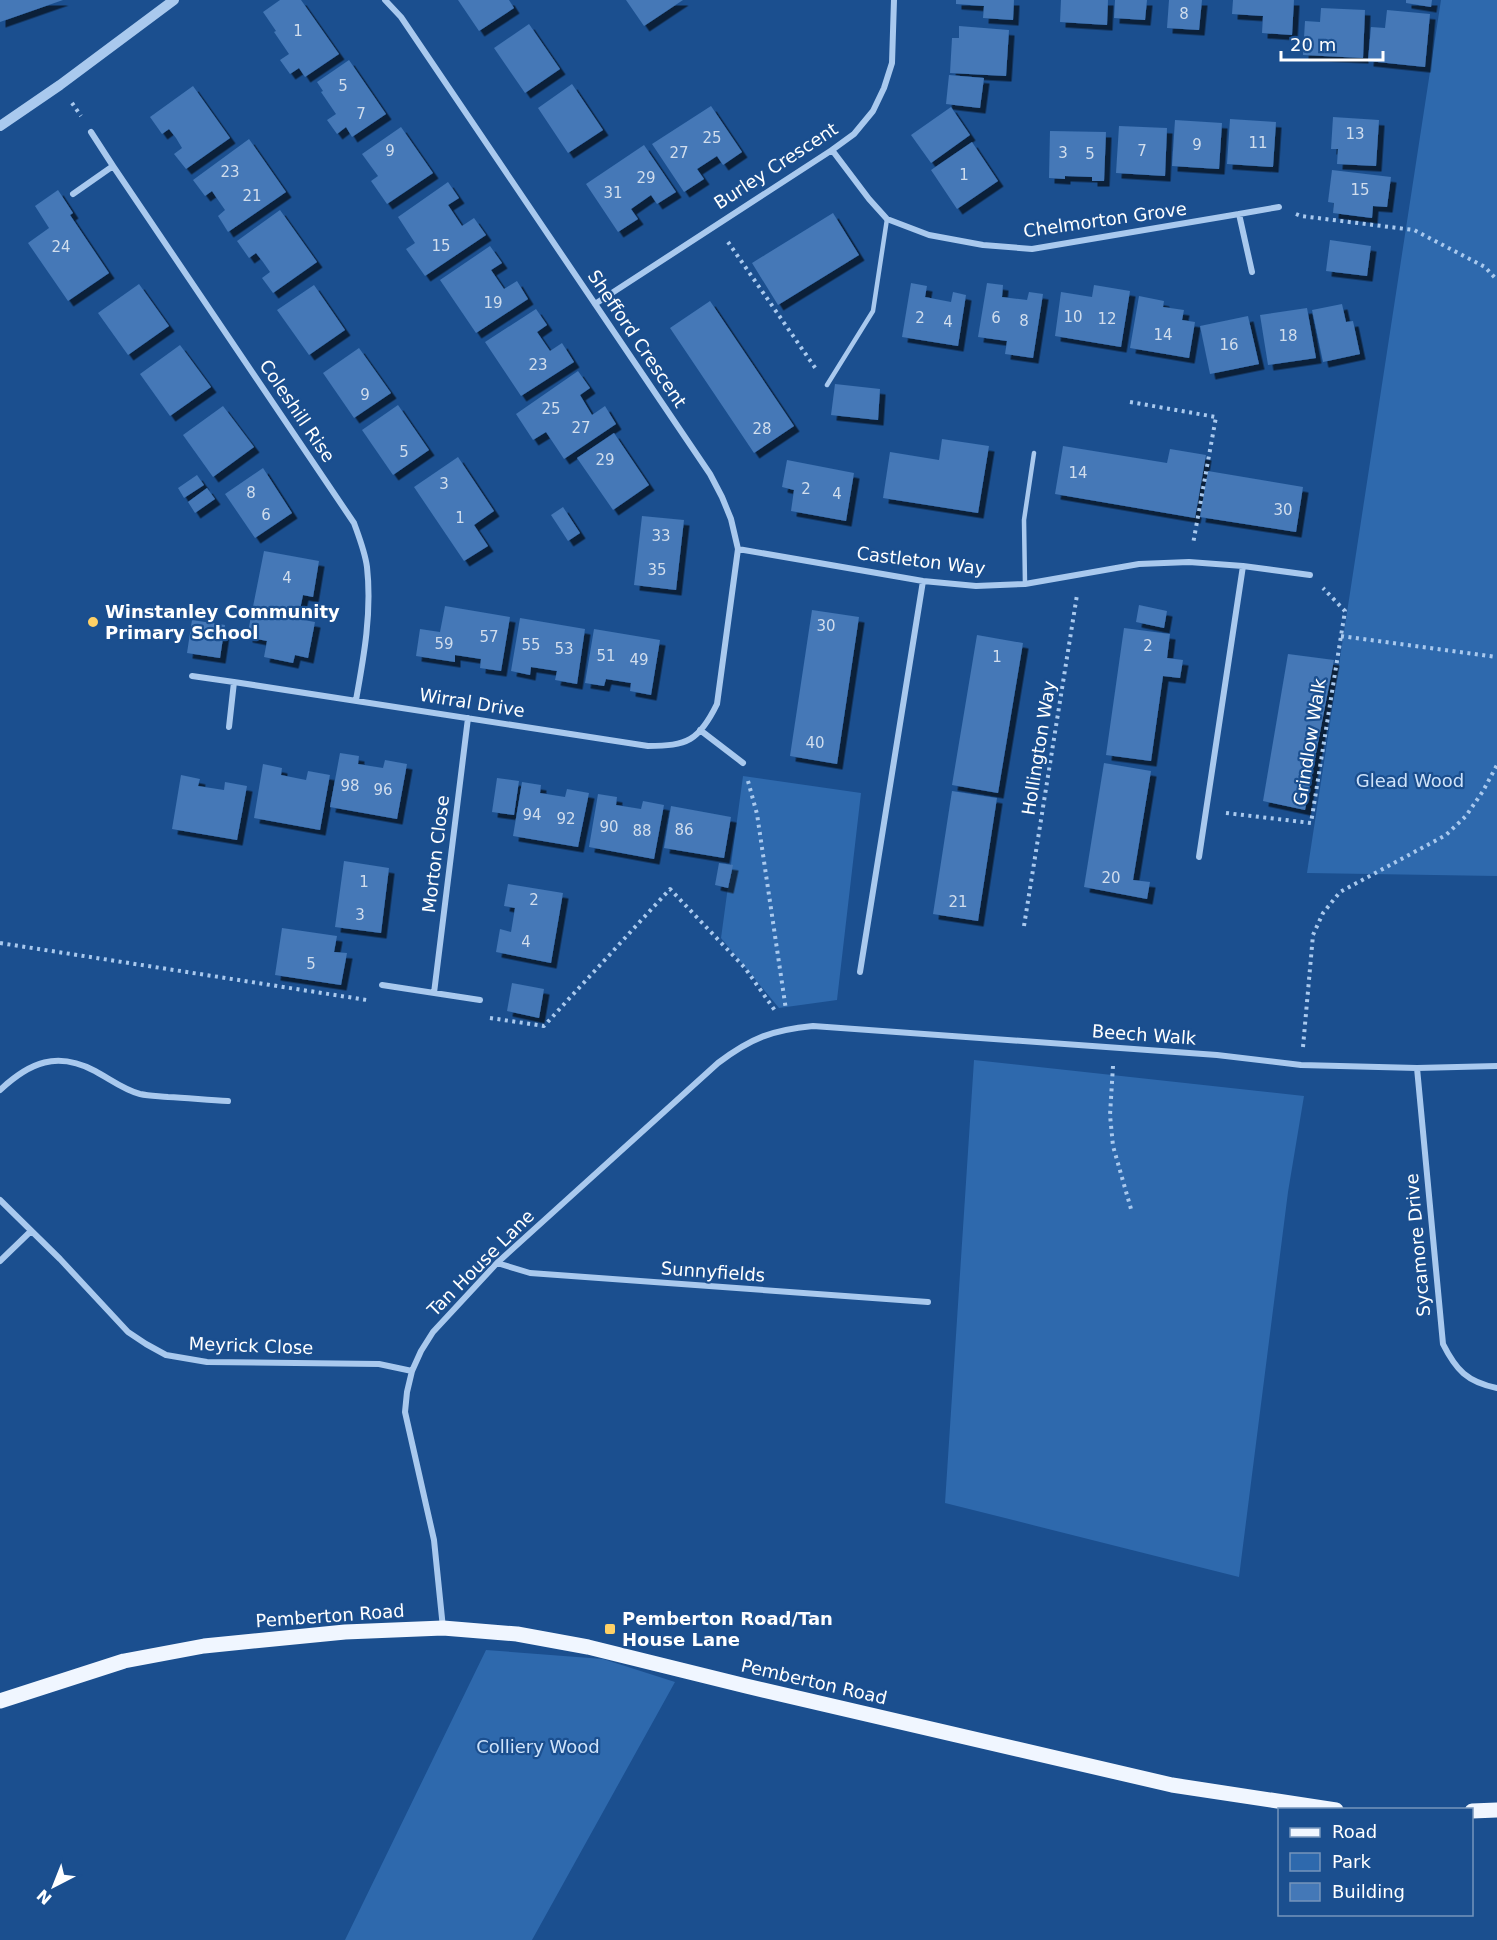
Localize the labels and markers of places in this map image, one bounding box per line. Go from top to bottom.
place label: Winstanley Community Primary School [105,601,340,643]
marker: Winstanley Community Primary School [86,615,100,629]
place label: Pemberton Road/Tan House Lane [622,1608,833,1650]
marker: Pemberton Road/Tan House Lane [603,1622,617,1636]

